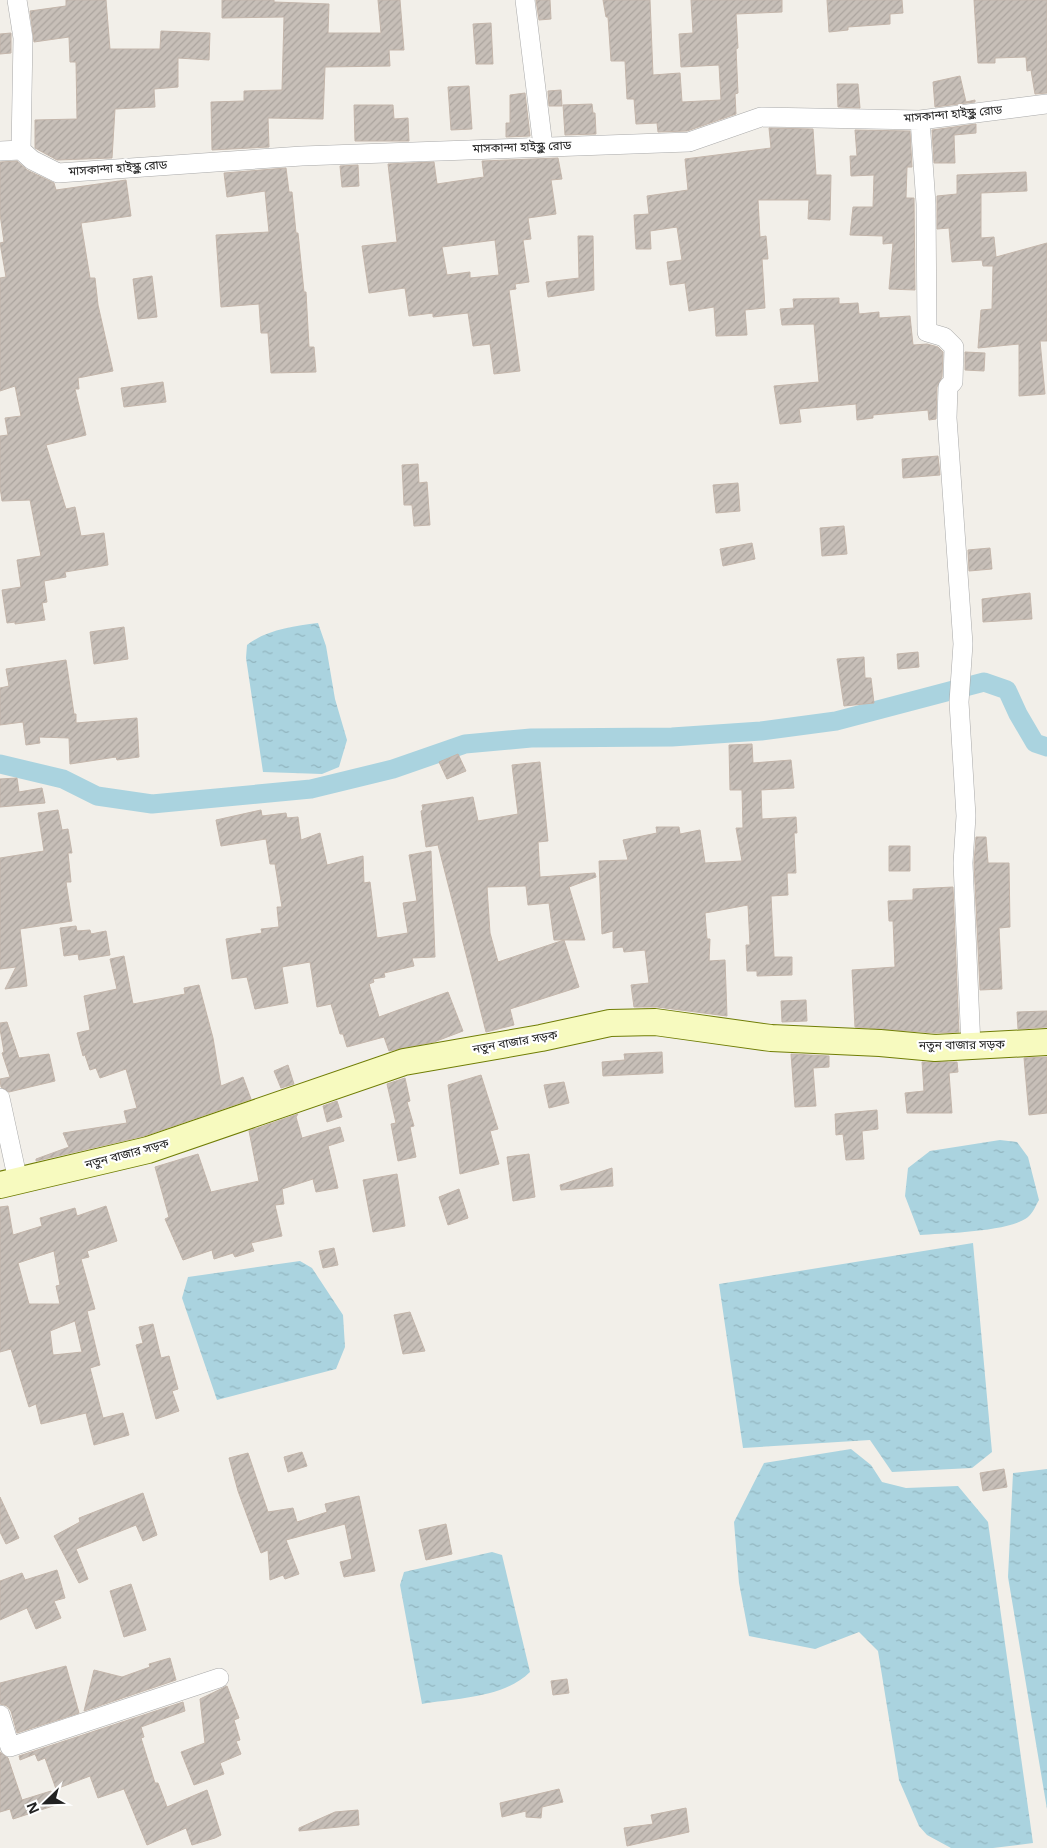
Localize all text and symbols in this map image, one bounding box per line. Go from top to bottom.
street label: মাসকান্দা হাইস্কুল রোড [902,101,1003,126]
street label: মাসকান্দা হাইস্কুল রোড [471,136,572,157]
street label: মাসকান্দা হাইস্কুল রোড [67,156,168,180]
street label: নতুন বাজার সড়ক [470,1026,559,1058]
street label: নতুন বাজার সড়ক [918,1035,1005,1054]
street label: নতুন বাজার সড়ক [82,1134,171,1173]
north arrow [20,1778,70,1828]
text: N [22,1799,44,1817]

